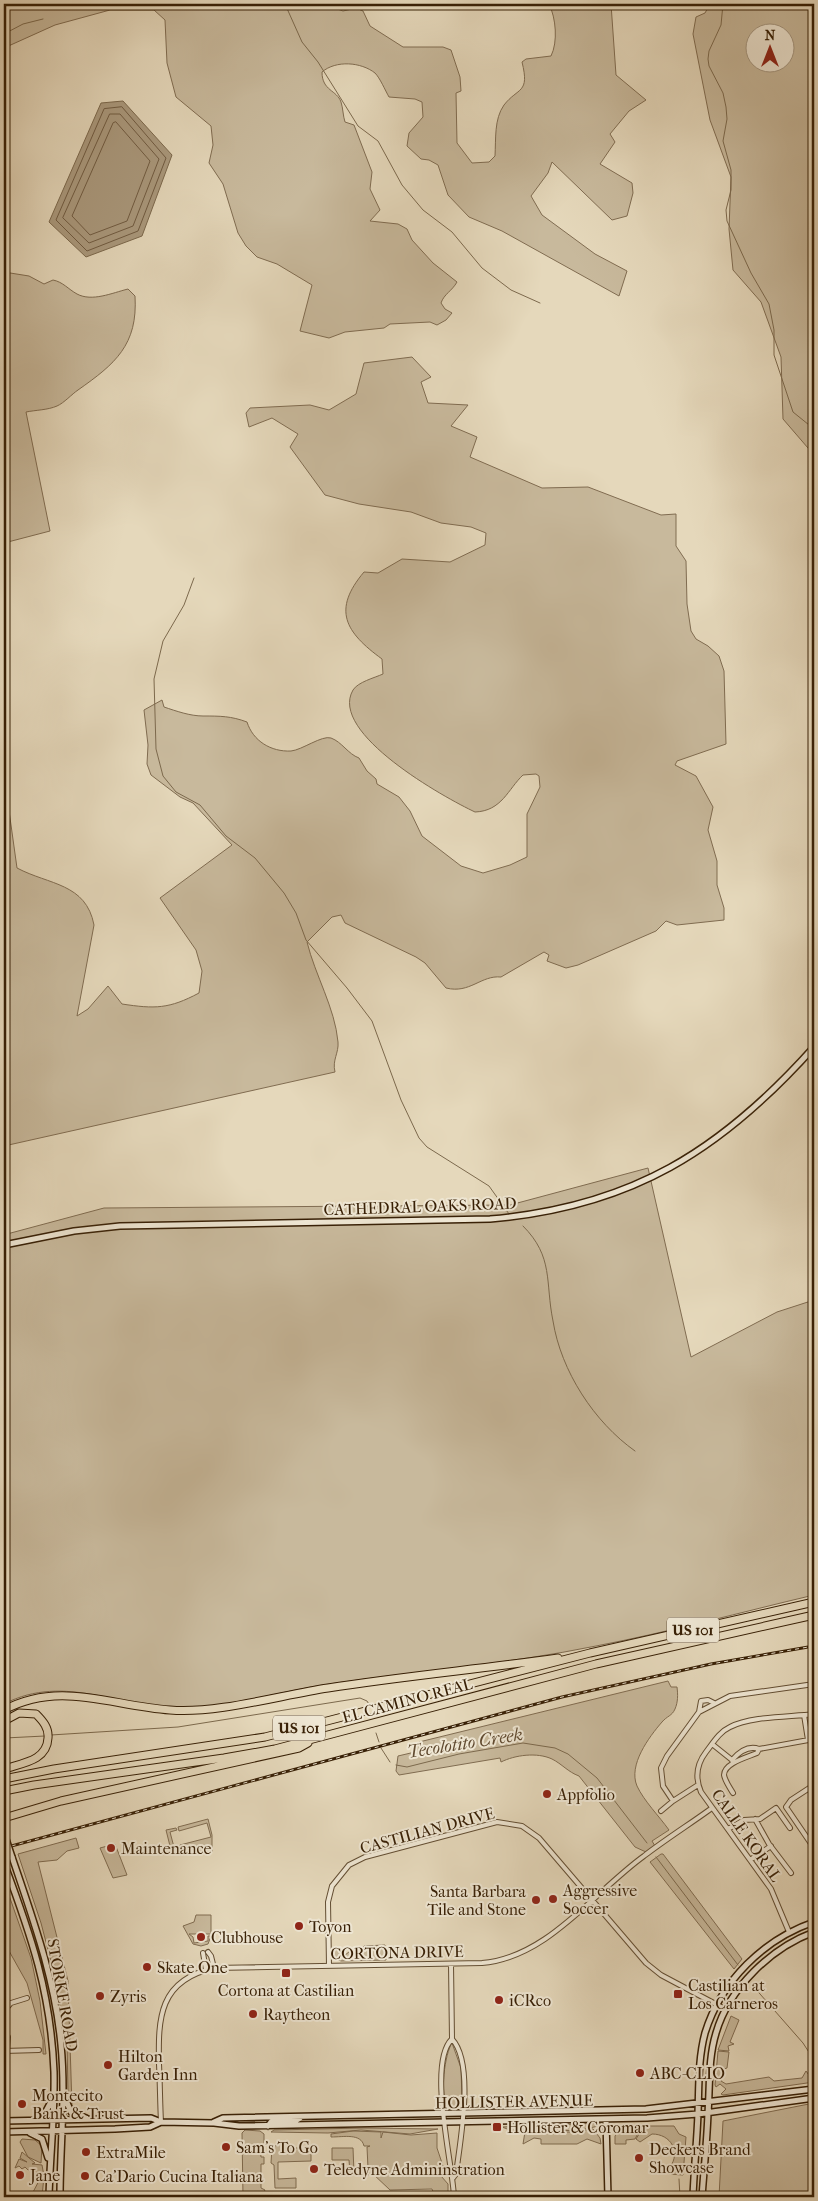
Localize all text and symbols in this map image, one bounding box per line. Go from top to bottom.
north arrow [746,22,796,72]
text: N [765,27,776,44]
street label: CATHEDRAL OAKS ROAD [323,1194,517,1219]
road number: US 101 [667,1618,719,1642]
street label: EL CAMINO REAL [340,1674,475,1727]
road number: US 101 [273,1716,325,1740]
water label: Tecolotito Creek [406,1724,524,1763]
place label: Appfolio [556,1785,615,1804]
street label: CALLE KORAL [708,1785,786,1886]
marker: Appfolio [541,1788,553,1800]
street label: CASTILIAN DRIVE [358,1803,497,1858]
place label: Maintenance [121,1839,212,1858]
marker: Maintenance [105,1842,117,1854]
place label: Aggressive Soccer [562,1881,637,1918]
place label: Santa Barbara Tile and Stone [427,1882,527,1919]
marker: Aggressive Soccer [547,1893,559,1905]
marker: Santa Barbara Tile and Stone [530,1894,542,1906]
place label: Toyon [309,1917,352,1936]
marker: Toyon [293,1920,305,1932]
place label: Clubhouse [211,1928,283,1947]
marker: Clubhouse [195,1931,207,1943]
street label: STORKE ROAD [43,1937,82,2053]
street label: CORTONA DRIVE [330,1942,464,1963]
place label: Skate One [157,1958,228,1977]
marker: Skate One [141,1961,153,1973]
marker: Cortona at Castilian [280,1967,292,1979]
place label: Castilian at Los Carneros [688,1976,778,2013]
place label: Cortona at Castilian [218,1981,355,2000]
place label: Zyris [110,1987,147,2006]
marker: Castilian at Los Carneros [672,1988,684,2000]
marker: Zyris [94,1990,106,2002]
place label: iCRco [509,1991,551,2010]
marker: iCRco [493,1994,505,2006]
place label: Raytheon [263,2005,331,2024]
marker: Raytheon [247,2008,259,2020]
place label: Hilton Garden Inn [118,2047,198,2084]
marker: Hilton Garden Inn [102,2059,114,2071]
place label: ABC-CLIO [649,2064,725,2083]
marker: ABC-CLIO [634,2067,646,2079]
place label: Montecito Bank & Trust [32,2086,125,2123]
street label: HOLLISTER AVENUE [435,2091,593,2112]
marker: Montecito Bank & Trust [16,2098,28,2110]
place label: Hollister & Coromar [507,2118,649,2137]
marker: Hollister & Coromar [491,2121,503,2133]
place label: Sam's To Go [236,2138,318,2157]
place label: Deckers Brand Showcase [649,2140,751,2177]
marker: Sam's To Go [220,2141,232,2153]
place label: ExtraMile [96,2143,166,2162]
marker: ExtraMile [80,2146,92,2158]
marker: Deckers Brand Showcase [633,2152,645,2164]
place label: Teledyne Admininstration [324,2160,506,2179]
marker: Teledyne Admininstration [308,2163,320,2175]
place label: Jane [28,2166,60,2185]
place label: Ca'Dario Cucina Italiana [95,2167,264,2186]
marker: Jane [14,2169,26,2181]
marker: Ca'Dario Cucina Italiana [79,2170,91,2182]

